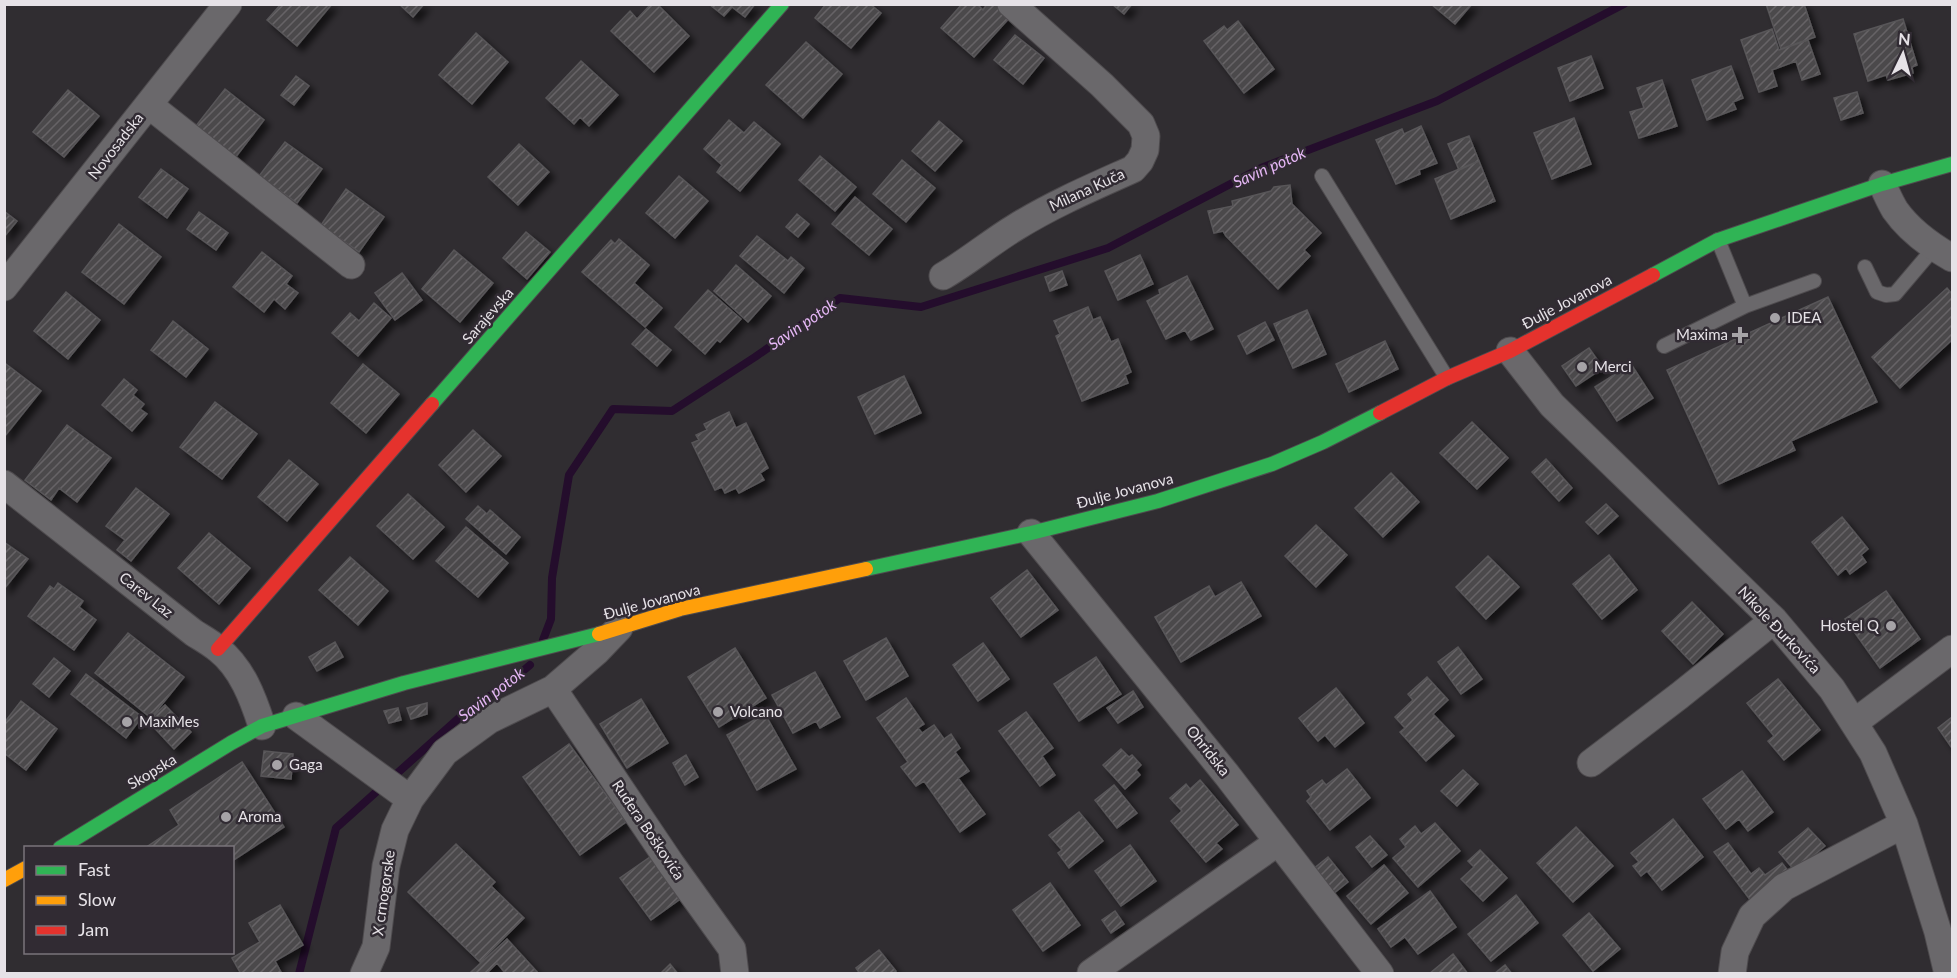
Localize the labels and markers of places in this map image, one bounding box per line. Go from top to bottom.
place label: IDEA [1787,308,1822,326]
marker: IDEA [1768,311,1782,325]
place label: Maxima [1676,325,1728,343]
marker: Maxima [1733,328,1747,342]
place label: Merci [1594,357,1632,375]
marker: Merci [1575,360,1589,374]
place label: Hostel Q [1820,616,1879,634]
marker: Hostel Q [1884,619,1898,633]
place label: Volcano [730,702,783,720]
marker: Volcano [711,705,725,719]
place label: MaxiMes [139,712,199,730]
marker: MaxiMes [120,715,134,729]
place label: Gaga [289,755,323,773]
marker: Gaga [270,758,284,772]
place label: Aroma [238,807,282,825]
marker: Aroma [219,810,233,824]

